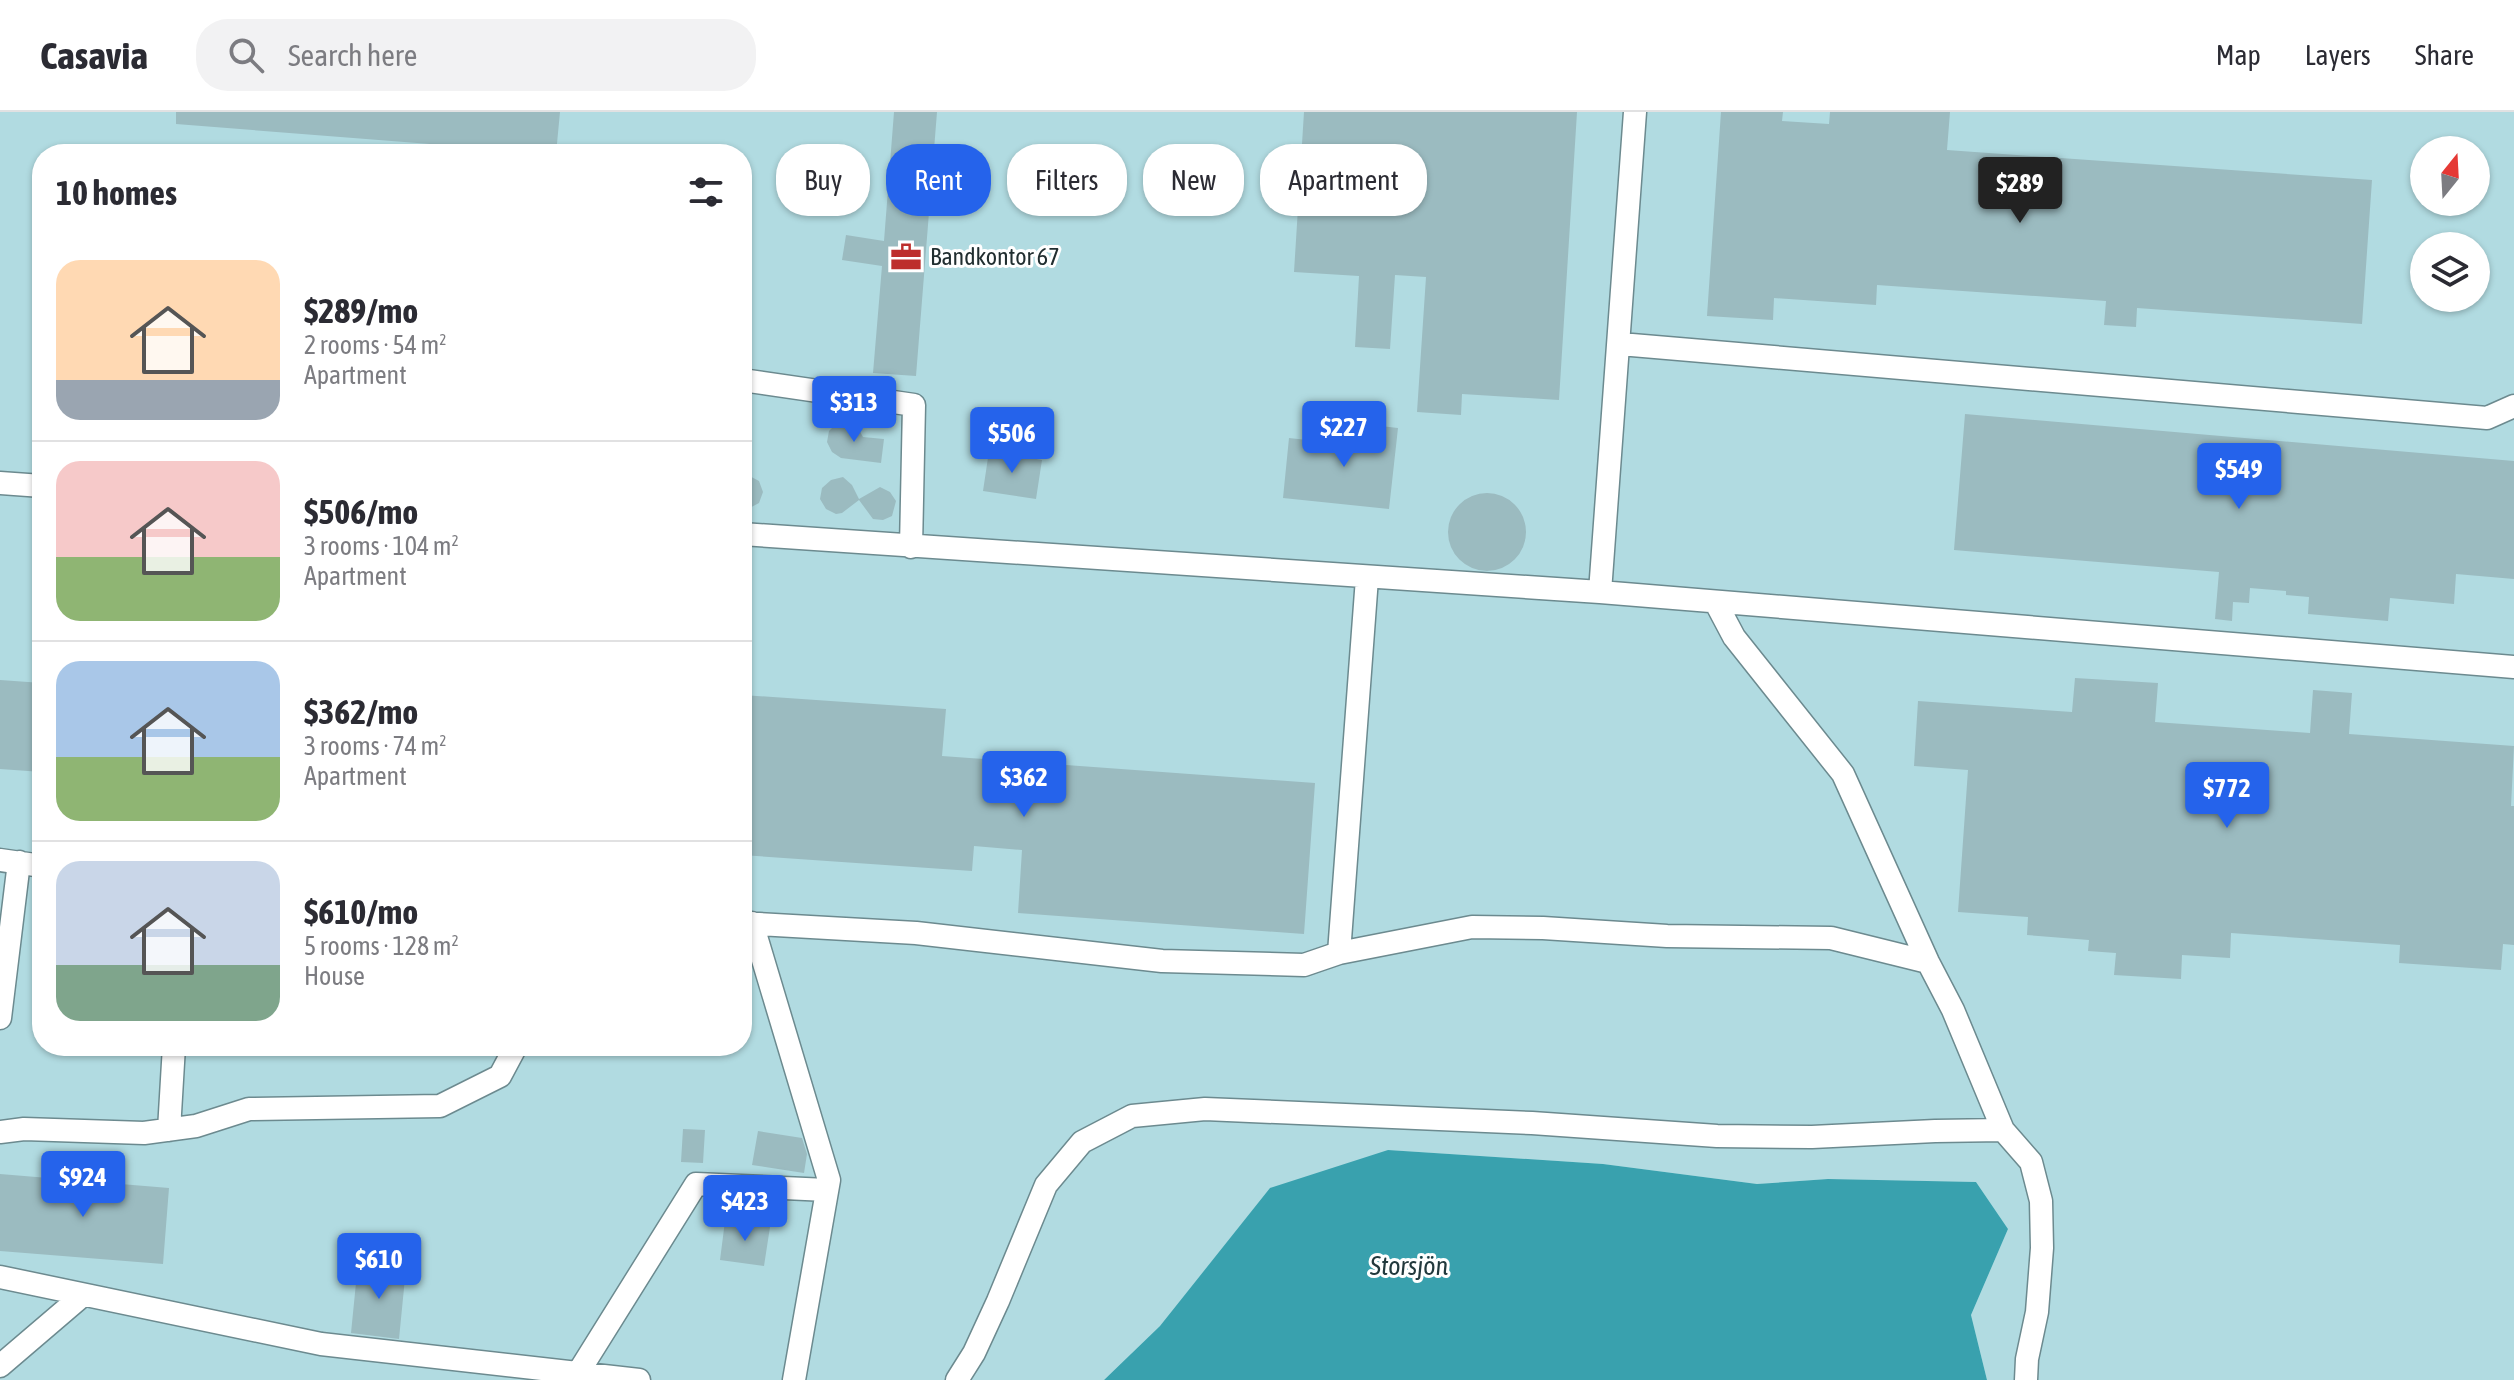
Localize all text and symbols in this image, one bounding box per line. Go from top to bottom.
search box [196,19,756,91]
icon: search [224,33,268,77]
text: Casavia [40,34,148,77]
text: Search here [288,38,417,72]
text: Map [2216,39,2261,71]
text: Layers [2305,39,2371,71]
text: Share [2415,39,2474,71]
north arrow [2410,136,2490,216]
map controls [2410,136,2490,312]
chip: Buy [776,144,870,216]
chip: Rent [886,144,991,216]
chip: Filters [1007,144,1127,216]
chip: New [1143,144,1244,216]
chip: Apartment [1260,144,1427,216]
pin: $289 [1973,157,2067,225]
text: $289 [1996,168,2044,198]
icon: filters [684,170,728,214]
text: 10 homes [56,173,177,212]
button: layers [2410,232,2490,312]
office icon: Bandkontor 67 [889,240,923,274]
place label: Bandkontor 67 [930,243,1059,270]
text: $289/mo [304,291,418,330]
icon: home [120,292,216,388]
text: 2 rooms · 54 m² [304,330,446,360]
text: Apartment [304,360,407,390]
pin: $313 [807,376,901,444]
text: $313 [830,387,878,417]
pin: $227 [1297,401,1391,469]
pin: $506 [965,407,1059,475]
text: $227 [1320,412,1368,442]
text: $506 [988,418,1036,448]
pin: $549 [2192,443,2286,511]
text: $549 [2215,454,2263,484]
text: $506/mo [304,492,418,531]
icon: home [120,493,216,589]
text: 3 rooms · 104 m² [304,531,459,561]
text: Apartment [304,561,407,591]
text: $362/mo [304,692,418,731]
icon: home [120,693,216,789]
text: 3 rooms · 74 m² [304,731,446,761]
pin: $362 [977,751,1071,819]
text: Apartment [304,761,407,791]
text: $362 [1000,762,1048,792]
pin: $772 [2180,762,2274,830]
text: $772 [2203,773,2251,803]
text: $610/mo [304,892,418,931]
icon: home [120,893,216,989]
text: 5 rooms · 128 m² [304,931,459,961]
text: House [304,961,365,991]
pin: $924 [36,1151,130,1219]
text: $924 [59,1162,107,1192]
pin: $423 [698,1175,792,1243]
text: $423 [721,1186,769,1216]
pin: $610 [332,1233,426,1301]
text: $610 [355,1244,403,1274]
water label: Storsjön [1369,1251,1448,1281]

